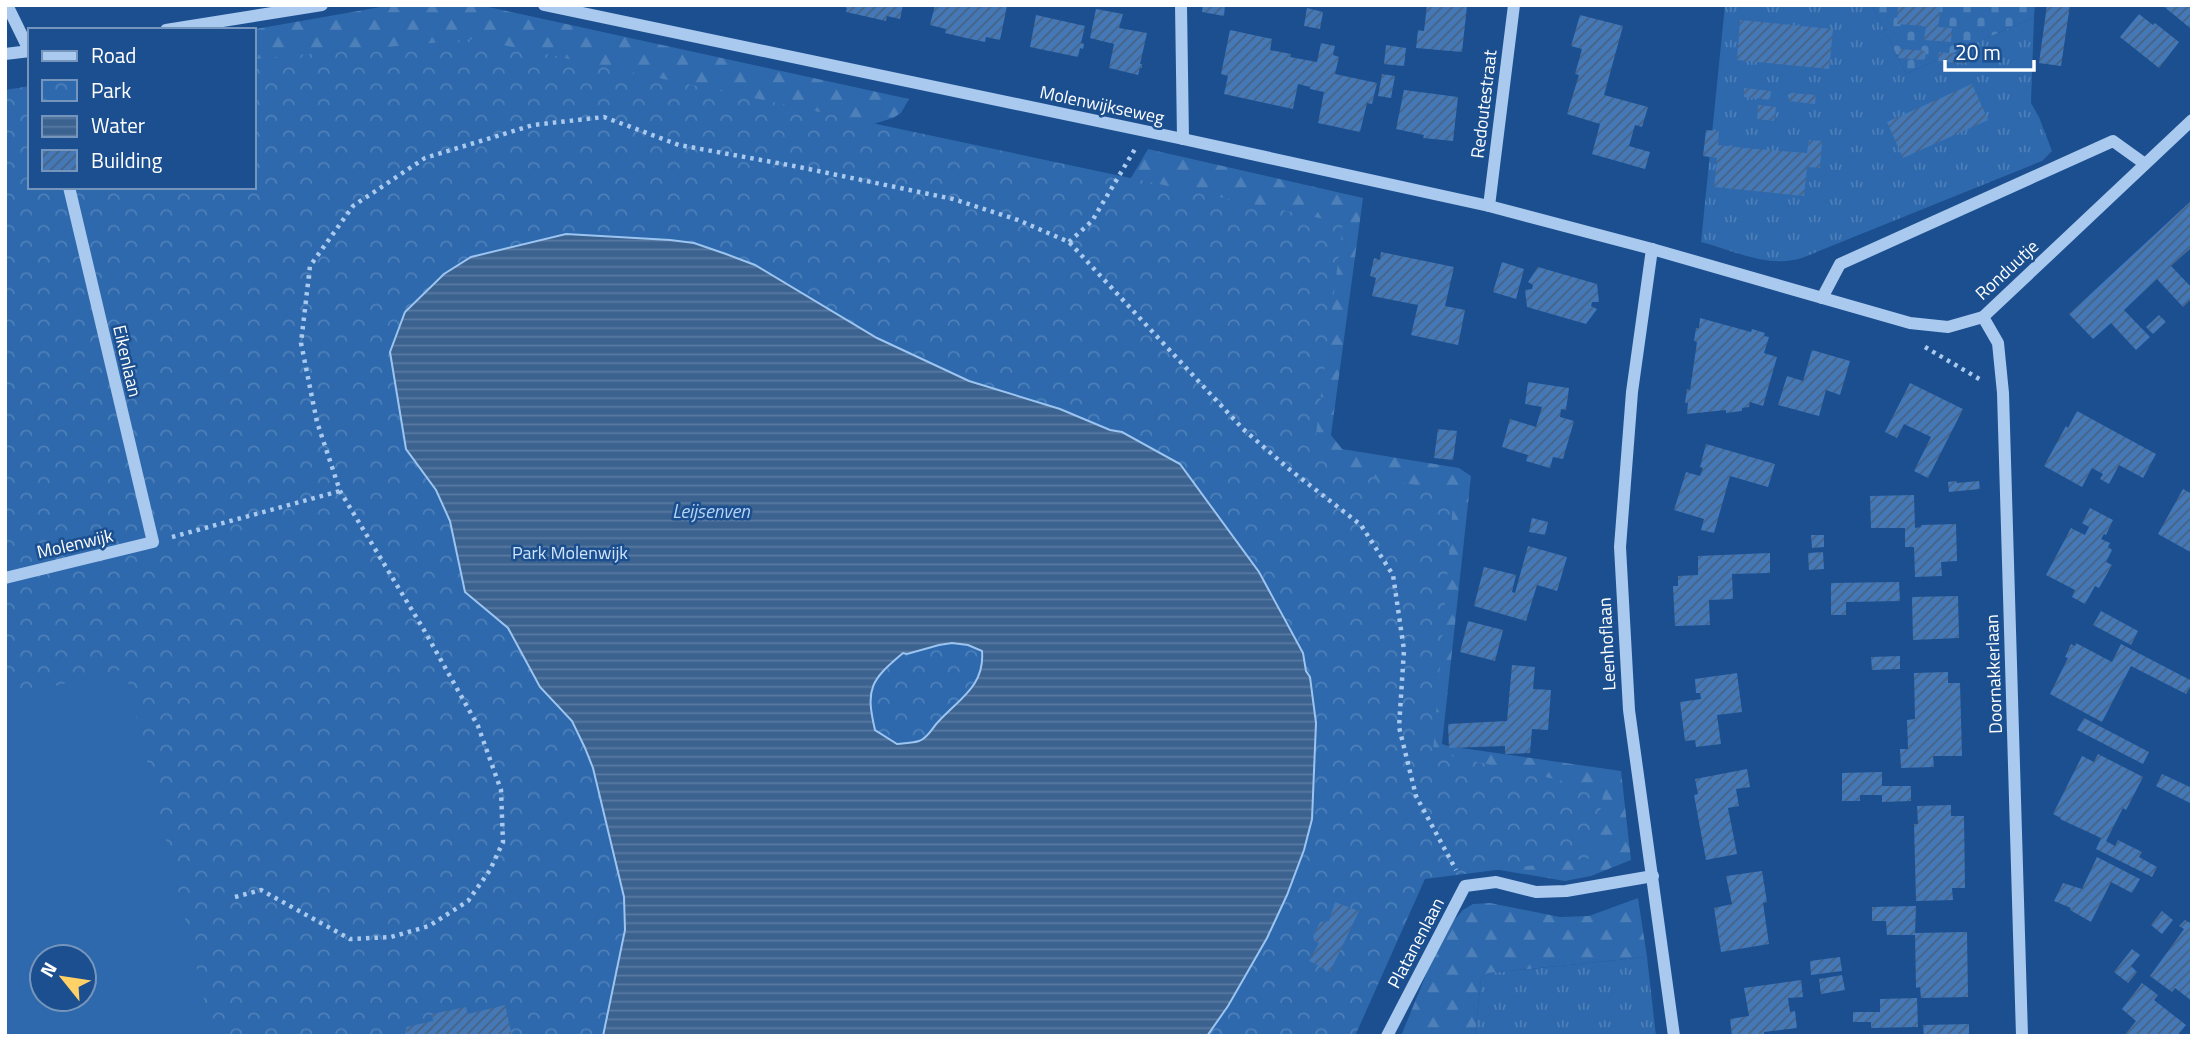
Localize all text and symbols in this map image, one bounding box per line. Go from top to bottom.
legend [28,28,256,189]
scale bar [1945,28,2034,72]
text: 20 m [1955,36,2001,68]
text: Road [91,39,136,71]
street label: Redoutestraat [1463,47,1504,160]
text: Park [91,74,131,106]
street label: Molenwijkseweg [1037,78,1167,131]
text: Water [91,109,145,141]
text: Building [91,144,163,176]
street label: Ronduutje [1969,233,2044,306]
street label: Eikenlaan [106,322,149,399]
water label: Leijsenven [672,496,750,525]
street label: Molenwijk [34,522,116,565]
park label: Park Molenwijk [512,539,628,566]
street label: Leenhoflaan [1591,597,1622,691]
street label: Doornakkerlaan [1978,614,2009,734]
street label: Platanenlaan [1380,893,1451,993]
north arrow [28,943,98,1013]
text: N [32,956,64,982]

